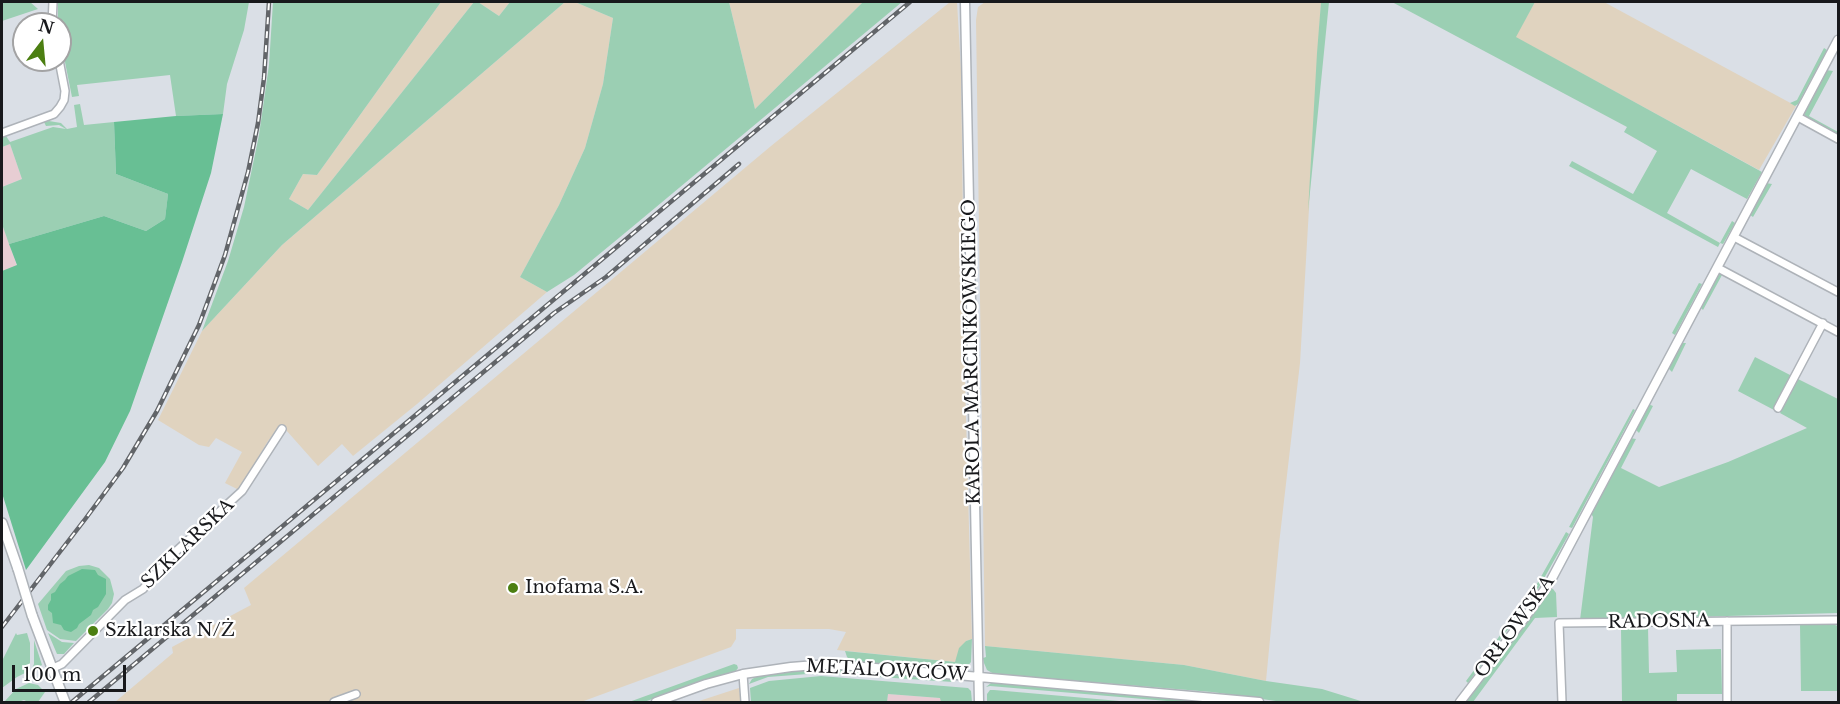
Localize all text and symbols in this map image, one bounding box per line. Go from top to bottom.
north arrow [12,12,72,72]
text: N [36,15,56,38]
street label: KAROLA MARCINKOWSKIEGO [959,199,985,505]
street label: SZKLARSKA [137,494,239,594]
street label: ORŁOWSKA [1471,572,1559,682]
place label: Inofama S.A. [525,577,644,599]
marker: Inofama S.A. [506,581,520,595]
street label: RADOSNA [1608,610,1710,634]
place label: Szklarska N/Ż [105,620,235,642]
marker: Szklarska N/Ż [86,624,100,638]
scale bar [15,653,129,691]
street label: METALOWCÓW [806,656,968,686]
text: 100 m [23,664,81,686]

